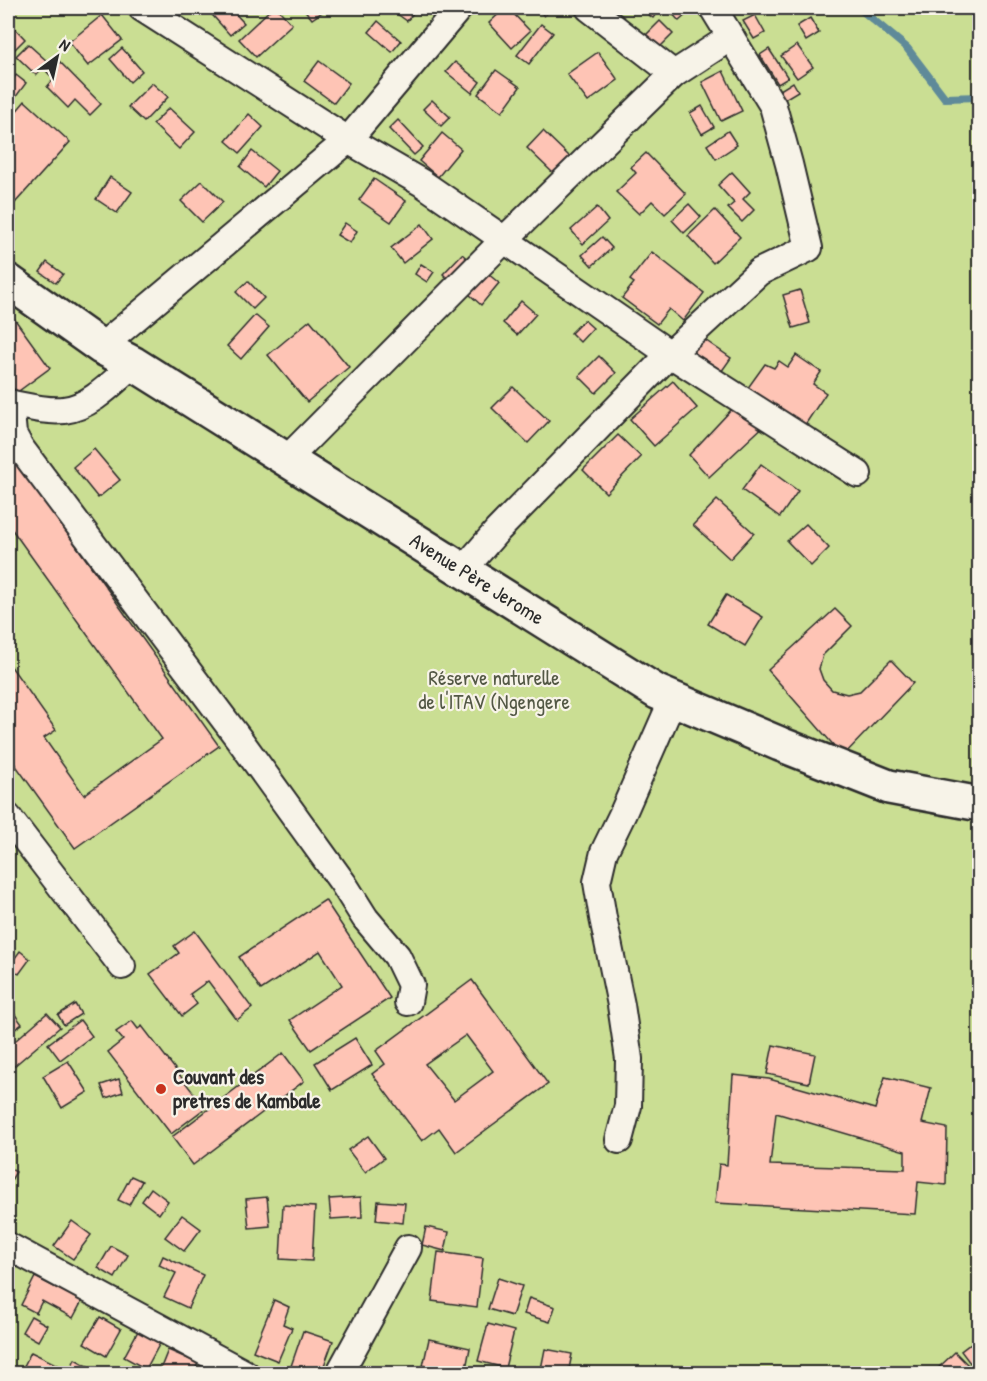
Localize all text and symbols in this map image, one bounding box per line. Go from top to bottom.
north arrow [27,27,87,87]
text: N [56,33,75,56]
street label: Avenue Père Jerome [405,526,550,631]
park label: Réserve naturelle de l'ITAV (Ngengere [418,663,570,716]
place label: Couvant des pretres de Kambale [173,1062,321,1116]
marker: Couvant des pretres de Kambale [154,1082,168,1096]

